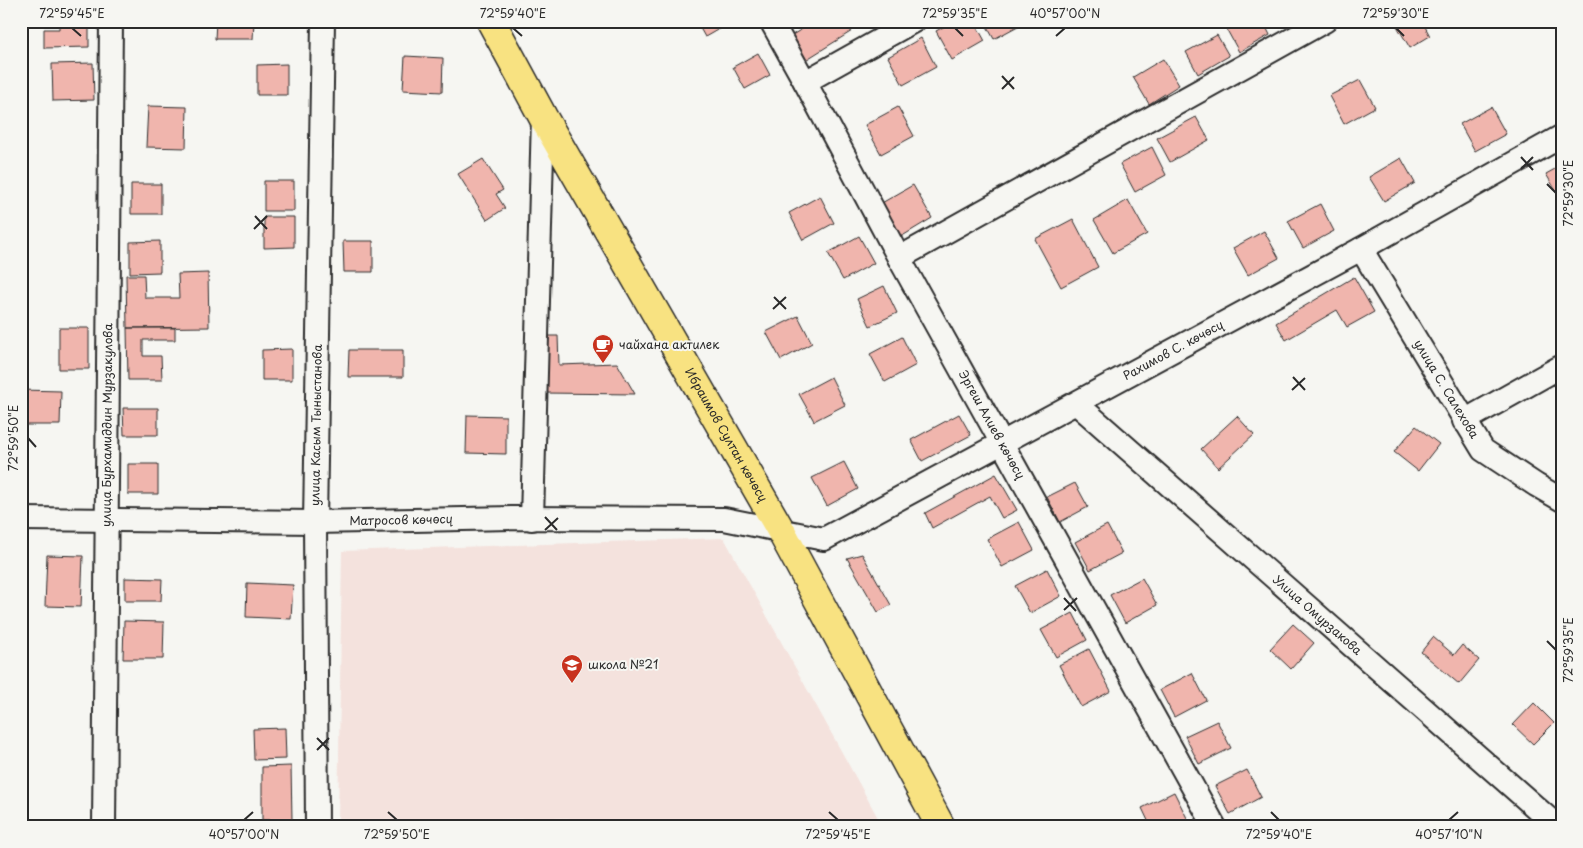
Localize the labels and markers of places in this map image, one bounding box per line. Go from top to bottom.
cafe icon: чайхана актилек [591,333,615,364]
place label: чайхана актилек [619,335,720,353]
school or university icon: школа №21 [560,653,584,684]
place label: школа №21 [588,655,659,673]

